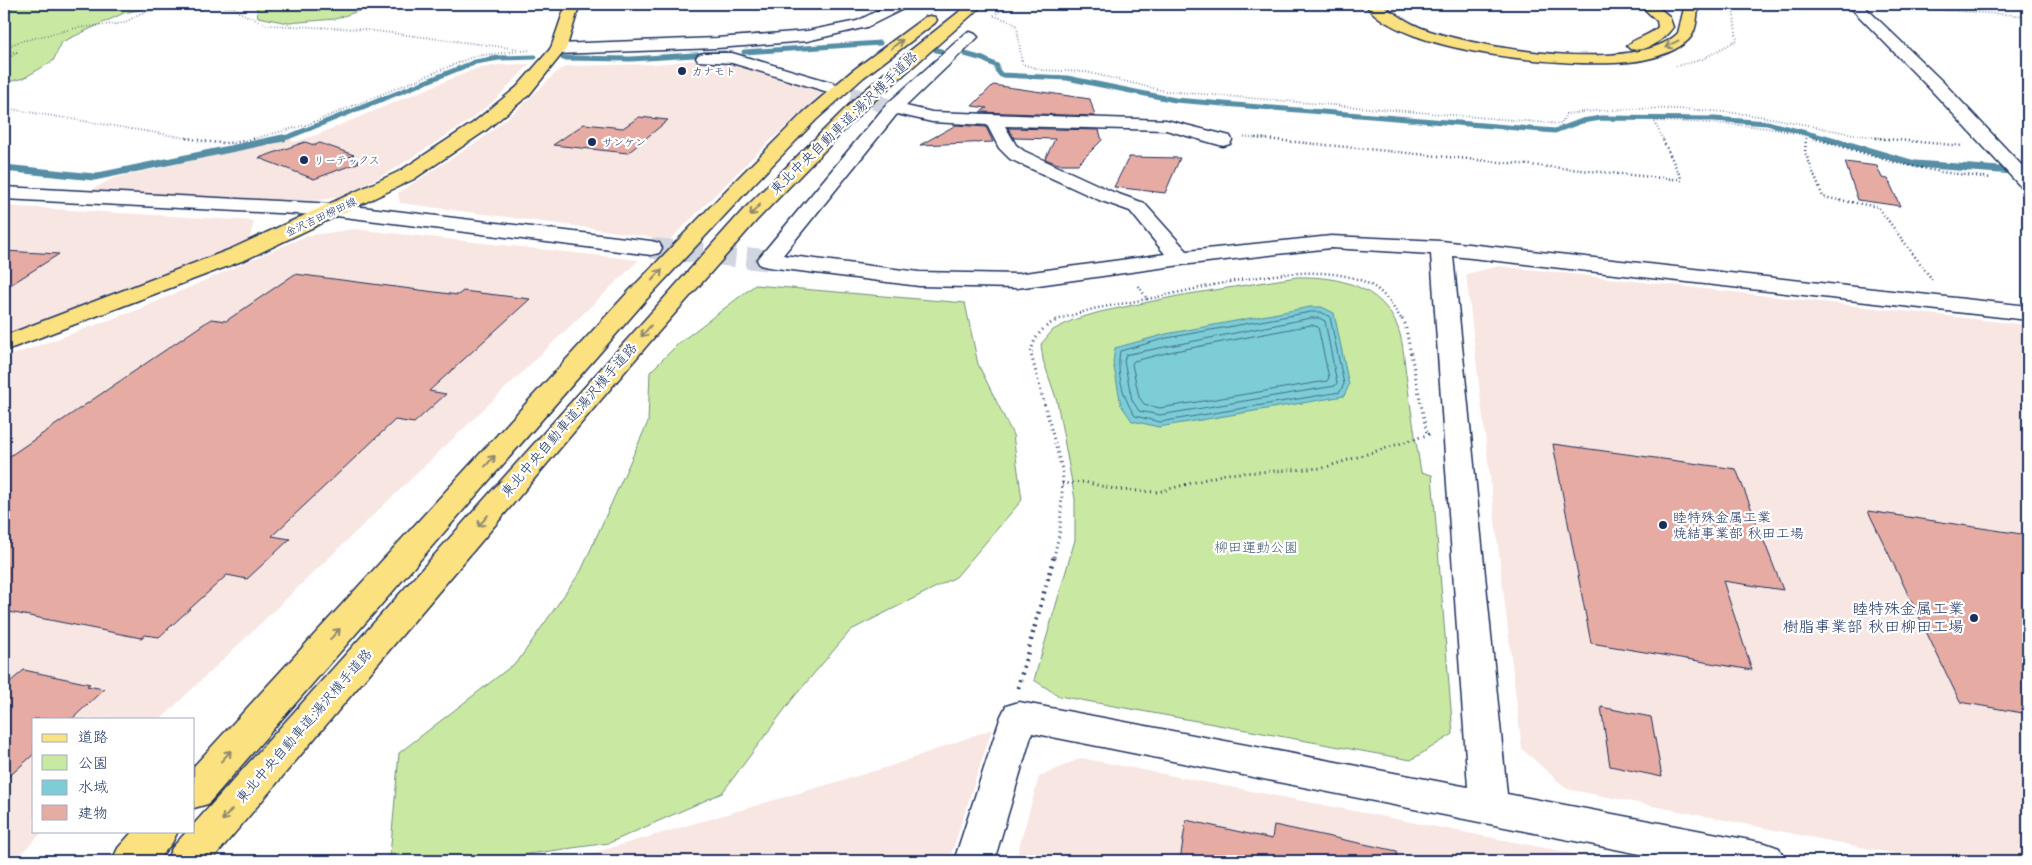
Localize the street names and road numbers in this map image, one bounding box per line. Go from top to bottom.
street label: 東北中央自動車道;湯沢横手道路 [767,48,921,198]
street label: 金沢吉田柳田線 [283,195,359,239]
street label: 東北中央自動車道;湯沢横手道路 [497,339,641,501]
street label: 東北中央自動車道;湯沢横手道路 [232,645,376,807]

